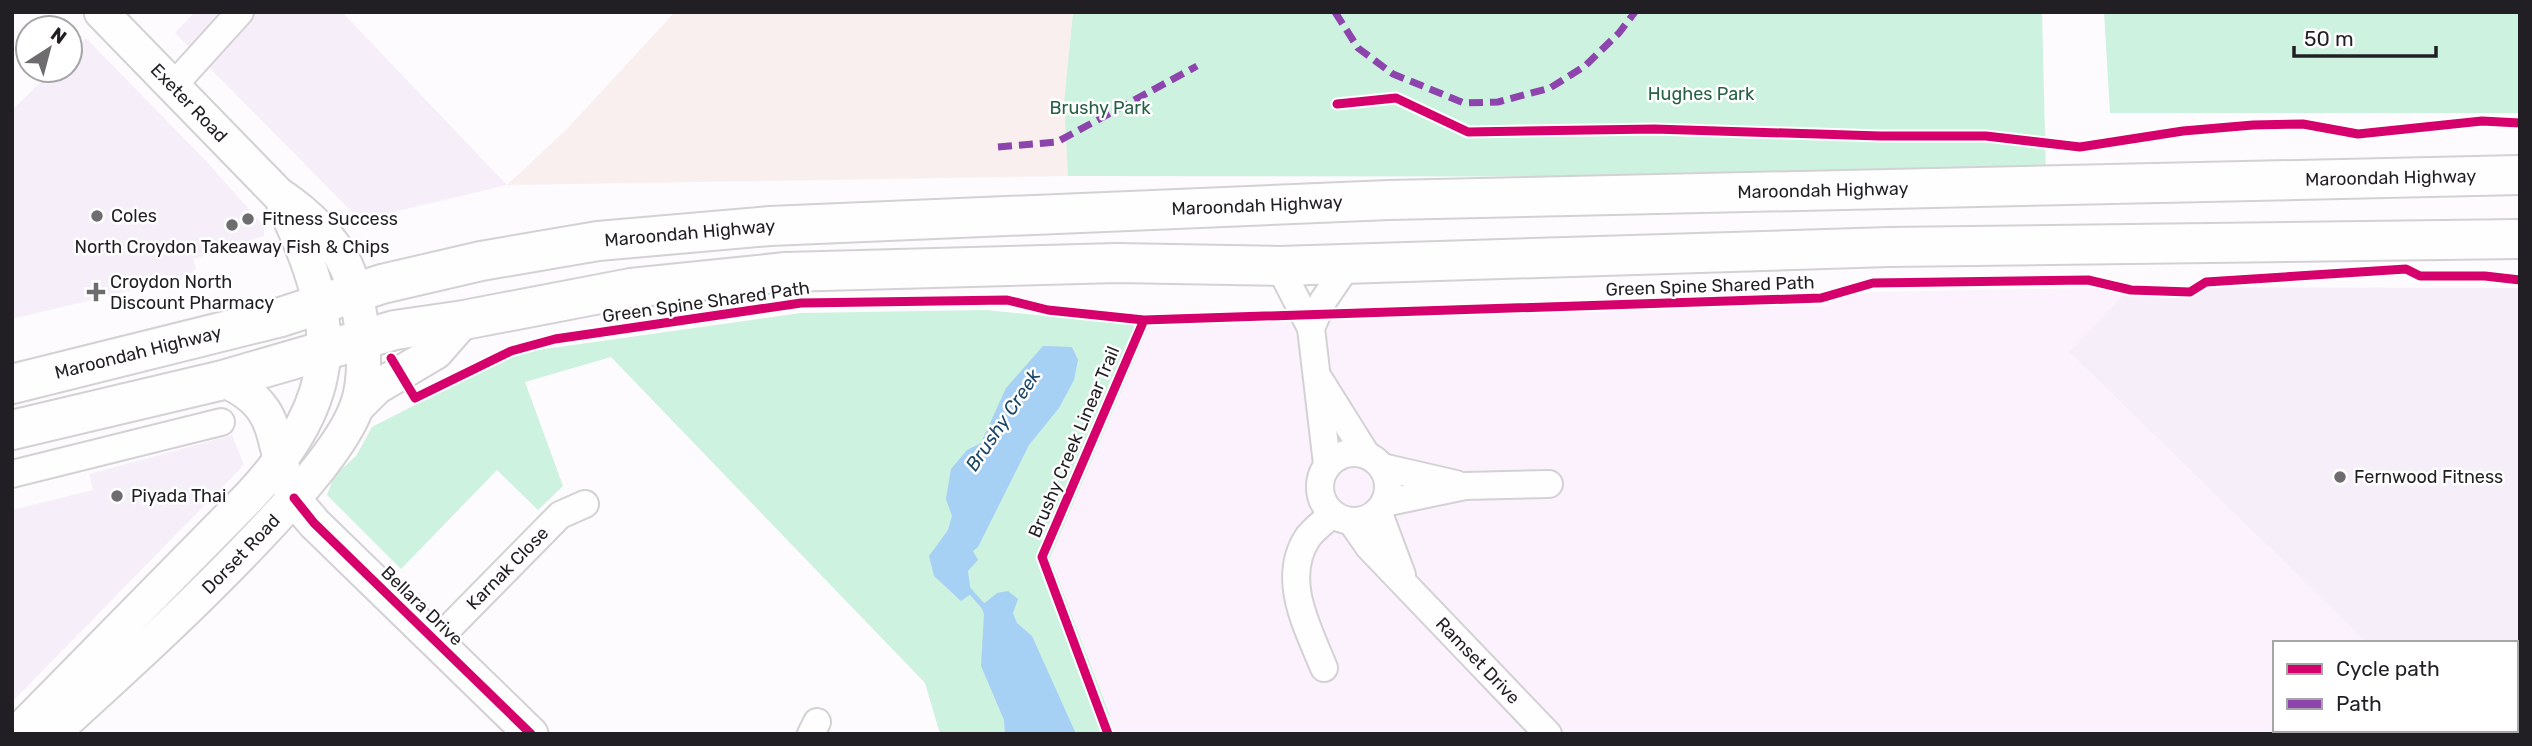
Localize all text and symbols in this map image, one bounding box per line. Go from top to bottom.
north arrow [14,14,84,84]
scale bar [2294,14,2436,58]
text: N [46,22,71,49]
text: 50 m [2304,26,2354,51]
street label: Exeter Road [146,59,232,147]
park label: Hughes Park [1648,83,1755,105]
park label: Brushy Park [1050,97,1151,119]
street label: Maroondah Highway [2305,165,2477,191]
street label: Maroondah Highway [1737,178,1909,203]
street label: Maroondah Highway [1171,191,1343,220]
place label: Coles [111,205,157,227]
marker: Coles [89,208,105,224]
place label: Fitness Success [262,208,398,230]
marker: Fitness Success [240,211,256,227]
street label: Maroondah Highway [604,215,776,251]
marker: North Croydon Takeaway Fish & Chips [224,217,240,233]
place label: North Croydon Takeaway Fish & Chips [74,236,390,258]
place label: Croydon North Discount Pharmacy [110,271,274,314]
street label: Green Spine Shared Path [1605,271,1815,301]
street label: Green Spine Shared Path [601,277,811,327]
marker: Croydon North Discount Pharmacy [88,284,104,300]
street label: Maroondah Highway [52,321,224,384]
street label: Brushy Creek Linear Trail [1024,343,1124,541]
water label: Brushy Creek [961,365,1046,475]
place label: Fernwood Fitness [2354,466,2503,488]
marker: Fernwood Fitness [2332,469,2348,485]
place label: Piyada Thai [131,485,226,507]
marker: Piyada Thai [109,488,125,504]
street label: Dorset Road [197,510,285,599]
street label: Karnak Close [462,522,553,614]
street label: Bellara Drive [377,562,467,650]
street label: Ramset Drive [1431,613,1524,709]
legend [2273,641,2518,732]
text: Cycle path [2336,656,2440,681]
text: Path [2336,691,2382,716]

